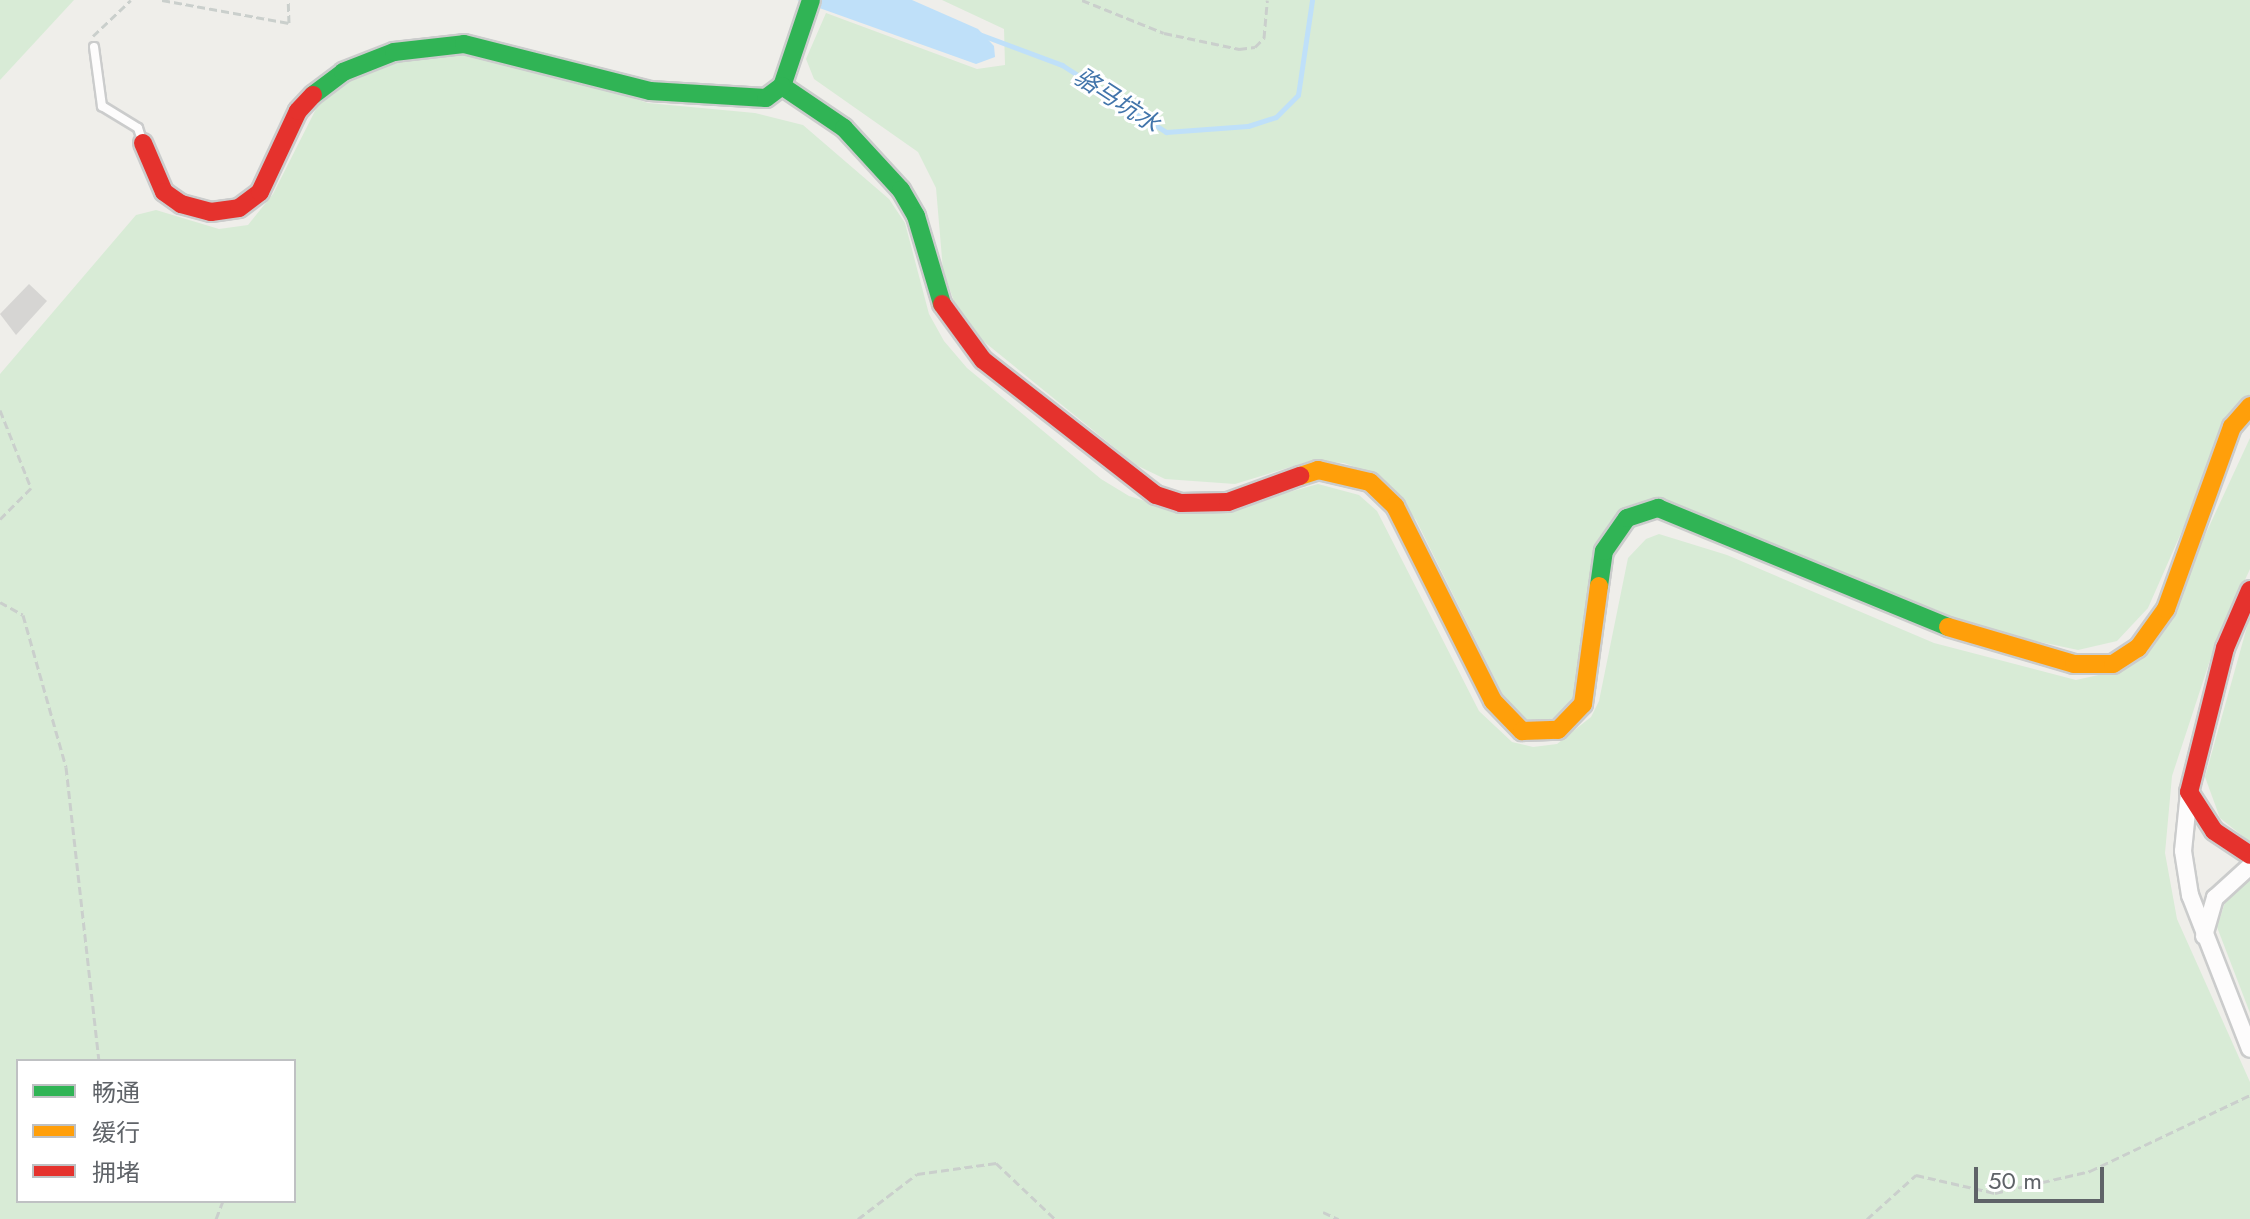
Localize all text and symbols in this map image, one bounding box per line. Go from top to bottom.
water label: 骆马坑水 [1069,62,1165,138]
legend [16,1059,296,1203]
text: 畅通 [92,1075,140,1110]
text: 缓行 [92,1115,140,1150]
scale bar [1978,1151,2108,1201]
text: 拥堵 [92,1155,140,1190]
text: 50 m [1988,1163,2042,1198]

